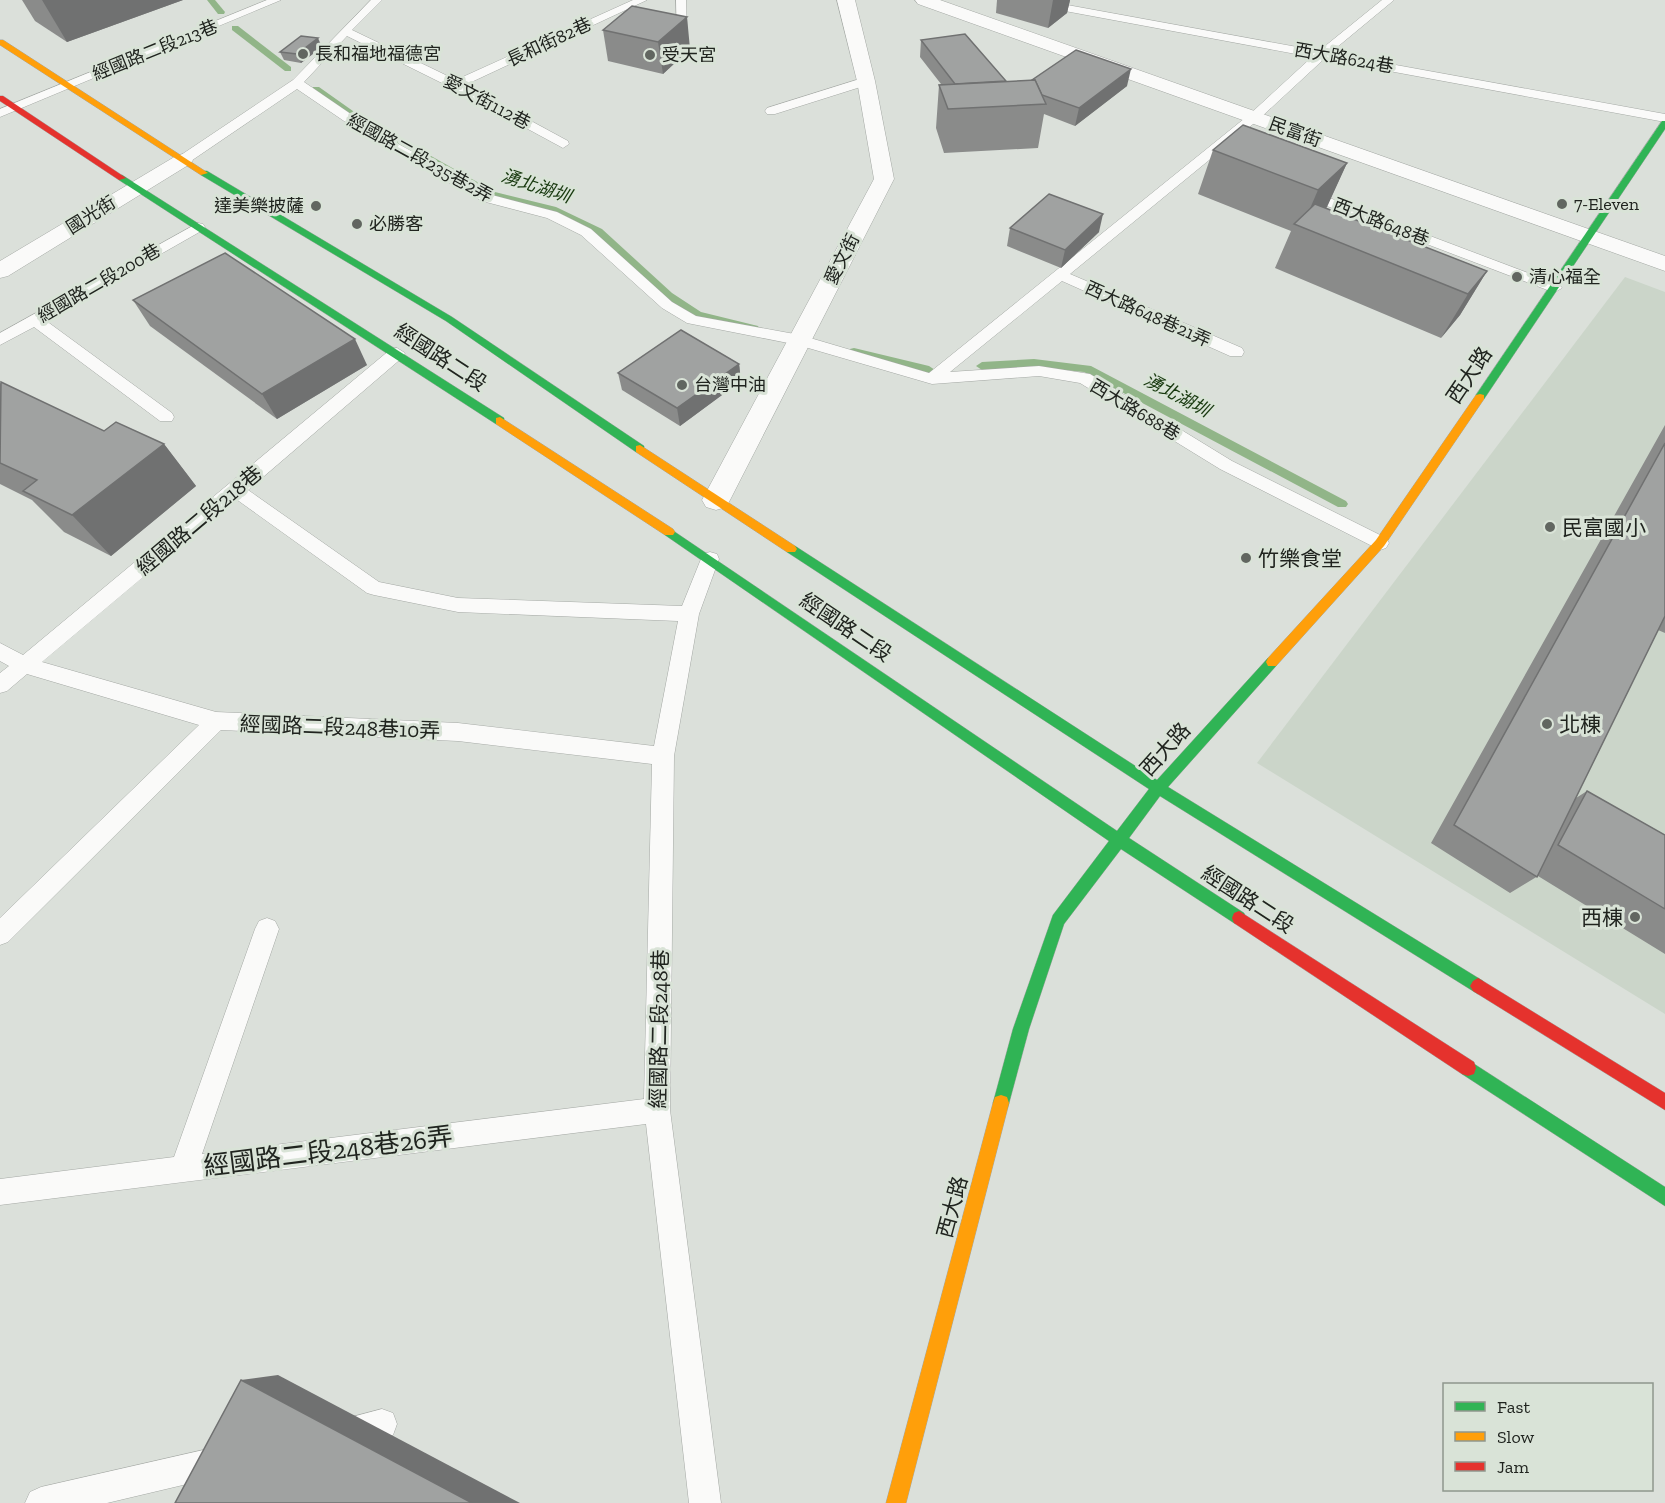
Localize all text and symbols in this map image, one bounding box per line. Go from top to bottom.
street label: 長和街82巷 [503,13,595,71]
street label: 經國路二段213巷 [89,15,221,85]
street label: 西大路624巷 [1293,38,1395,78]
place label: 長和福地福德宮 [315,43,441,65]
place label: 受天宮 [662,44,716,66]
marker: 長和福地福德宮 [296,47,310,61]
marker: 受天宮 [643,48,657,62]
street label: 愛文街112巷 [440,70,534,134]
street label: 經國路二段235巷2弄 [344,109,496,207]
street label: 民富街 [1266,112,1324,152]
water label: 湧北湖圳 [498,164,576,209]
street label: 國光街 [62,191,120,239]
place label: 7-Eleven [1574,193,1640,215]
street label: 西大路648巷 [1330,194,1432,250]
place label: 達美樂披薩 [214,195,304,217]
marker: 7-Eleven [1555,197,1569,211]
marker: 達美樂披薩 [309,199,323,213]
place label: 必勝客 [369,213,423,235]
marker: 必勝客 [350,217,364,231]
street label: 愛文街 [820,230,864,288]
street label: 經國路二段200巷 [34,239,164,327]
place label: 清心福全 [1529,266,1601,288]
marker: 清心福全 [1510,270,1524,284]
street label: 西大路648巷21弄 [1082,276,1214,352]
street label: 經國路二段 [390,318,492,396]
street label: 西大路 [1441,342,1497,408]
water label: 湧北湖圳 [1140,368,1217,423]
place label: 台灣中油 [694,374,766,396]
street label: 西大路688巷 [1086,375,1184,445]
marker: 台灣中油 [675,378,689,392]
street label: 經國路二段218巷 [131,460,267,580]
place label: 民富國小 [1562,515,1646,540]
marker: 民富國小 [1543,520,1557,534]
place label: 竹樂食堂 [1258,546,1342,571]
marker: 竹樂食堂 [1239,551,1253,565]
street label: 經國路二段 [795,587,897,667]
street label: 經國路二段248巷10弄 [239,711,441,743]
place label: 北棟 [1559,712,1601,737]
street label: 西大路 [1135,717,1195,781]
marker: 北棟 [1540,717,1554,731]
street label: 經國路二段 [1197,860,1299,938]
place label: 西棟 [1581,905,1623,930]
marker: 西棟 [1628,910,1642,924]
street label: 經國路二段248巷 [645,949,673,1109]
street label: 經國路二段248巷26弄 [202,1120,454,1182]
street label: 西大路 [932,1173,972,1241]
legend [1443,1383,1653,1491]
text: Fast [1497,1396,1530,1418]
text: Slow [1497,1426,1534,1448]
text: Jam [1497,1456,1529,1478]

